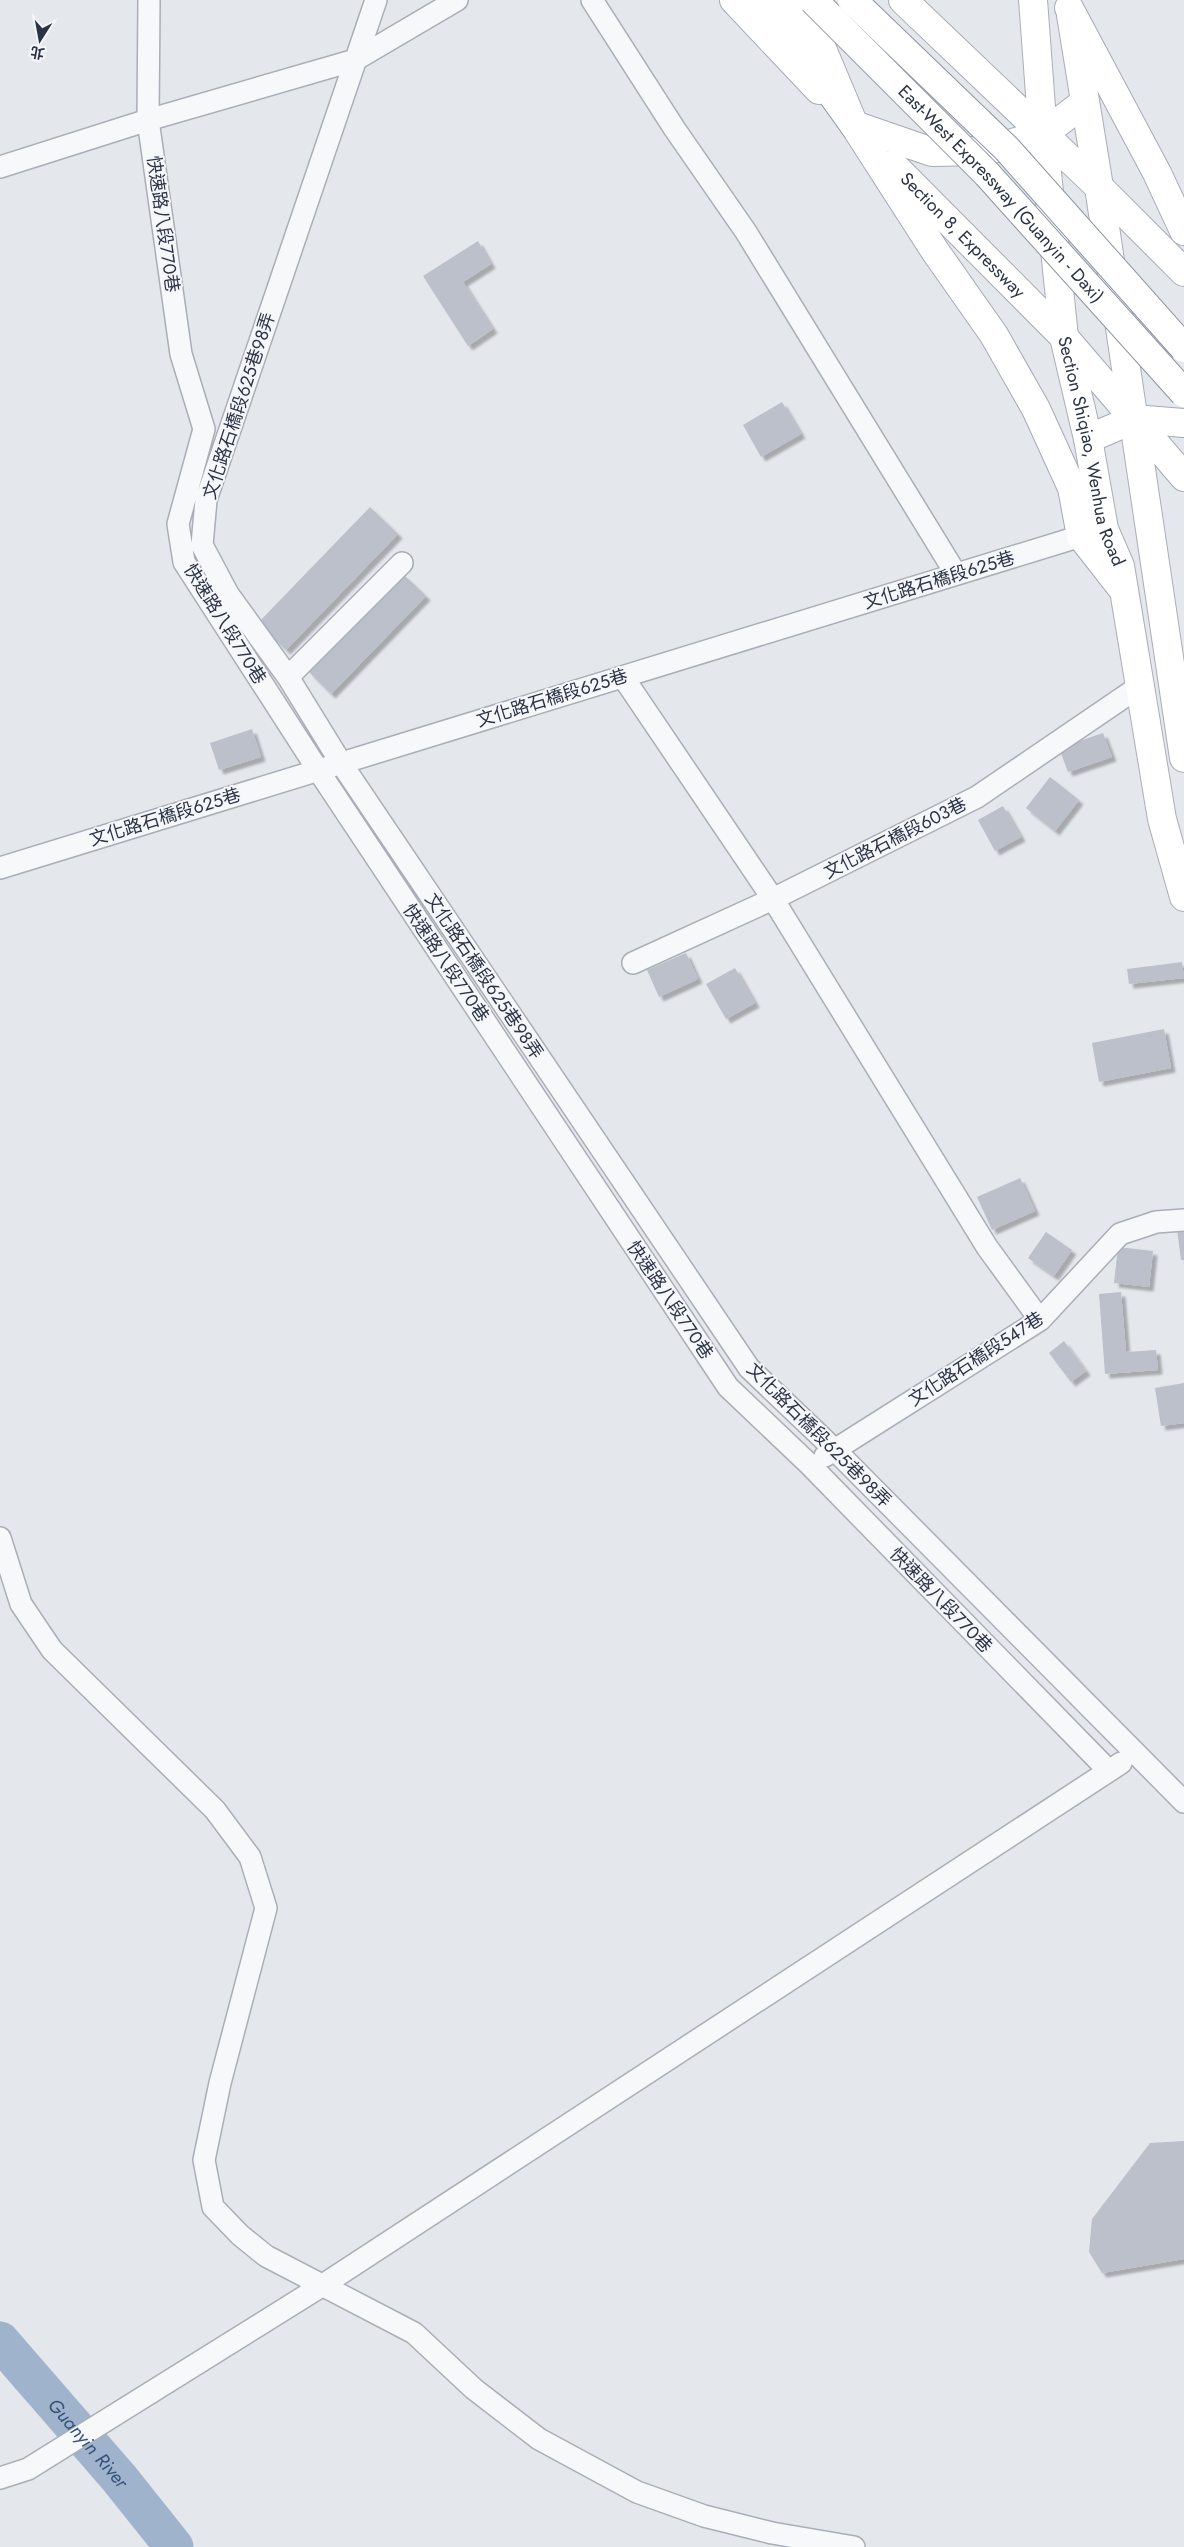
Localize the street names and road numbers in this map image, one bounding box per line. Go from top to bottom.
street label: East-West Expressway (Guanyin - Daxi) [892,79,1110,309]
street label: 快速路八段770巷 [141,154,185,294]
street label: Section 8, Expressway [894,166,1031,304]
street label: 文化路石橋段625巷98弄 [197,309,281,503]
street label: Section Shiqiao, Wenhua Road [1051,334,1132,570]
street label: 文化路石橋段625巷 [860,545,1018,615]
street label: 快速路八段770巷 [177,559,273,689]
street label: 文化路石橋段625巷 [473,663,631,733]
street label: 文化路石橋段625巷 [86,782,244,852]
street label: 文化路石橋段603巷 [819,791,971,885]
street label: 文化路石橋段625巷98弄 [419,888,549,1064]
street label: 快速路八段770巷 [397,899,495,1027]
street label: 快速路八段770巷 [621,1236,719,1364]
street label: 文化路石橋段547巷 [903,1306,1049,1412]
street label: 文化路石橋段625巷98弄 [741,1357,897,1513]
street label: 快速路八段770巷 [884,1541,998,1659]

